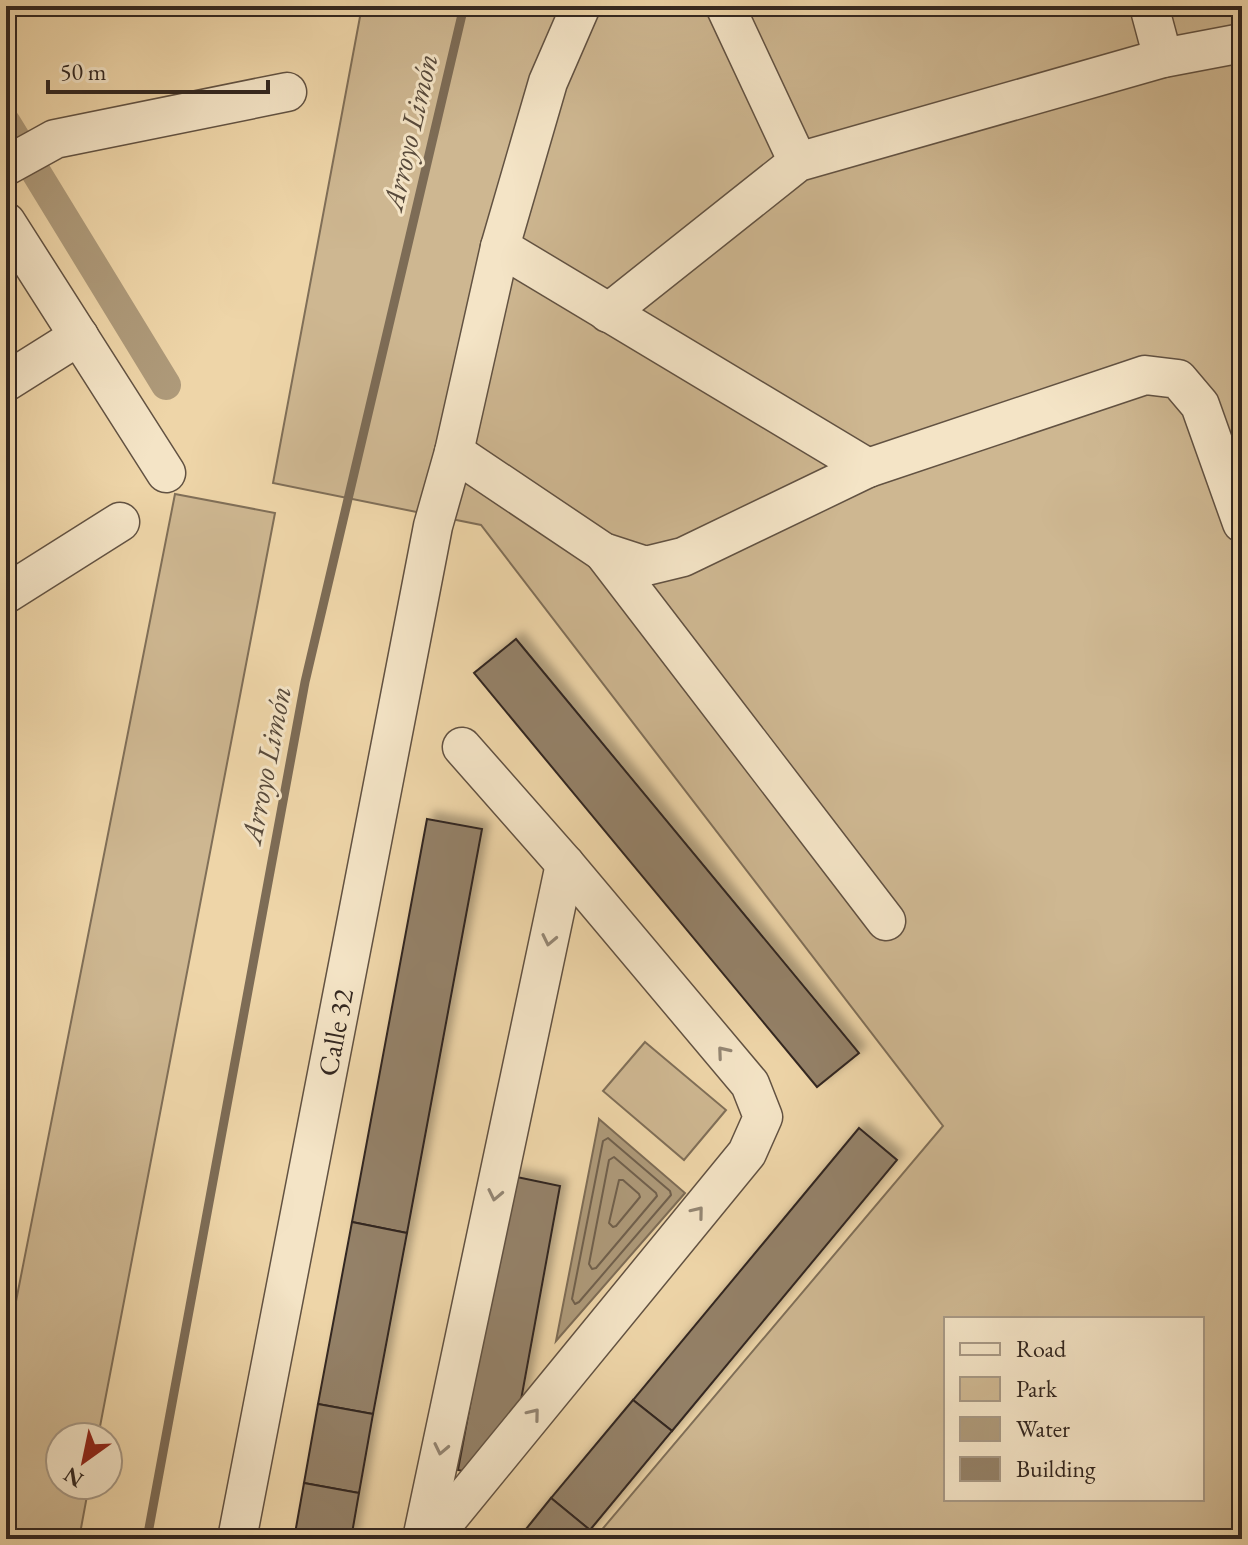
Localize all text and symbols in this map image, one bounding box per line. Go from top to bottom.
scale bar [48,44,268,94]
water label: Arroyo Limón [372,50,446,216]
text: 50 m [60,56,107,87]
water label: Arroyo Limón [231,683,300,849]
one-way arrow [541,933,558,947]
street label: Calle 32 [309,985,361,1079]
one-way arrow [718,1047,733,1061]
one-way arrow [487,1187,504,1201]
one-way arrow [689,1206,703,1221]
legend [944,1317,1204,1501]
text: Road [1016,1333,1067,1364]
text: Park [1016,1373,1058,1404]
one-way arrow [524,1408,539,1423]
text: Water [1016,1413,1070,1444]
north arrow [44,1421,124,1501]
one-way arrow [433,1442,450,1455]
text: Building [1016,1453,1096,1484]
text: N [58,1460,89,1494]

